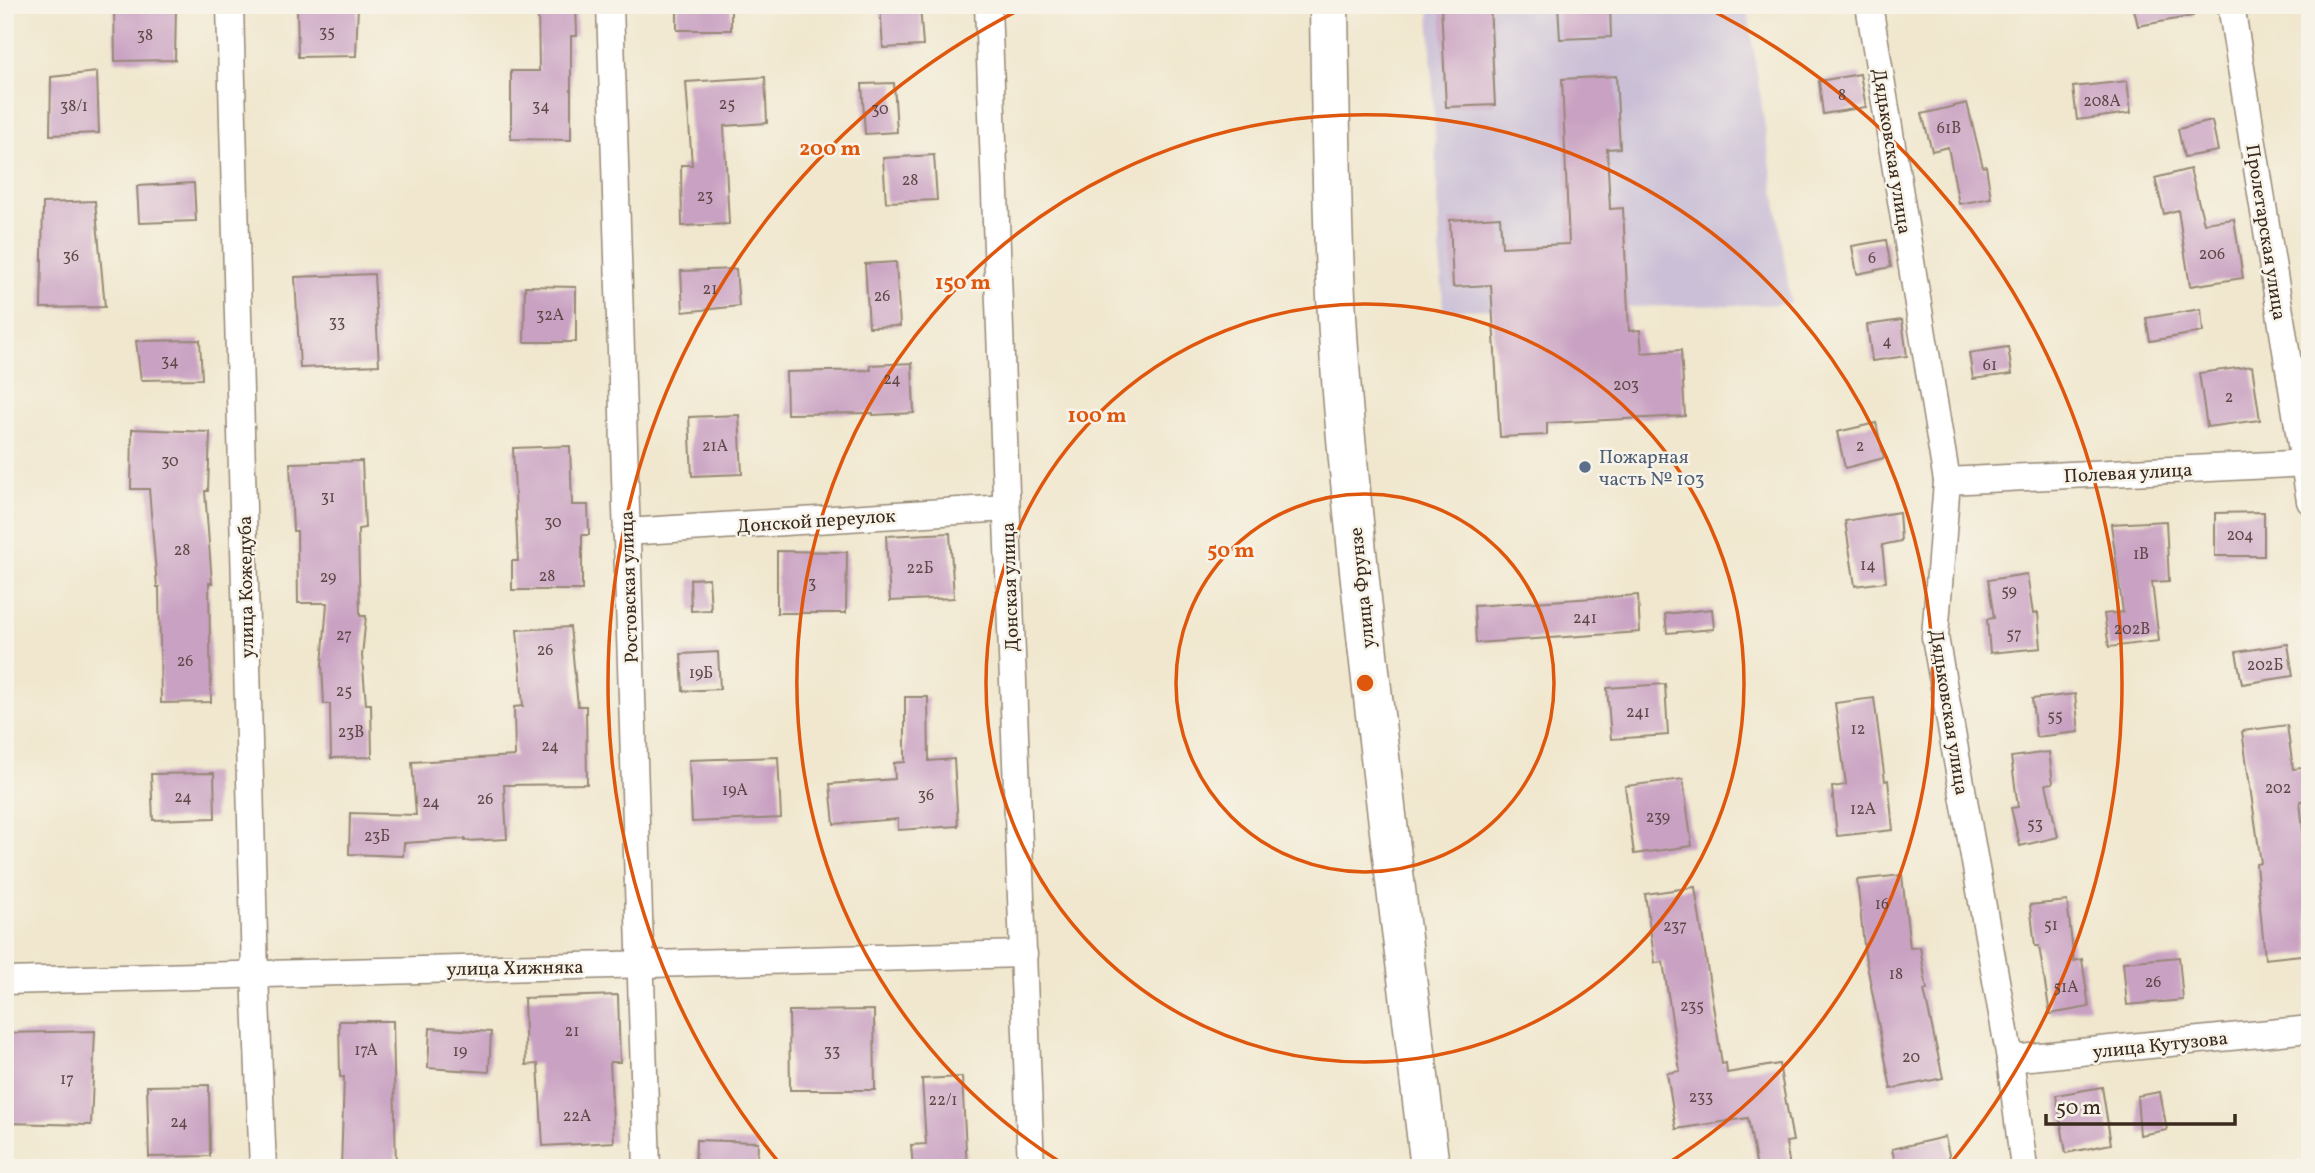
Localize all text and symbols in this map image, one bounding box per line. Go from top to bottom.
house number: 35 [319,22,335,44]
house number: 38 [137,25,153,47]
street label: Дядьковская улица [1865,67,1917,236]
house number: 8 [1838,85,1846,107]
house number: 208А [2083,91,2121,113]
house number: 25 [719,94,735,116]
house number: 38/1 [60,96,88,118]
house number: 34 [532,96,550,118]
house number: 30 [871,99,889,121]
house number: 61В [1937,118,1961,140]
text: 200 m [799,135,861,164]
street label: Пролетарская улица [2238,142,2292,322]
house number: 28 [902,170,918,192]
house number: 23 [697,186,713,208]
house number: 206 [2199,244,2225,266]
house number: 36 [63,246,79,268]
house number: 6 [1868,248,1876,270]
text: 150 m [935,269,991,298]
house number: 21 [703,279,717,301]
house number: 26 [874,286,890,308]
house number: 32А [536,305,564,327]
house number: 33 [329,312,345,334]
house number: 4 [1882,331,1892,353]
house number: 34 [161,351,179,373]
house number: 61 [1983,355,1997,377]
house number: 24 [883,369,901,391]
house number: 203 [1613,375,1639,397]
house number: 2 [2225,387,2233,409]
text: 100 m [1067,402,1127,431]
house number: 21А [702,436,728,458]
house number: 2 [1856,436,1864,458]
place label: Пожарная часть № 103 [1599,445,1704,493]
house number: 30 [161,451,179,473]
street label: Полевая улица [2063,458,2193,490]
marker: Пожарная часть № 103 [1577,459,1593,475]
house number: 31 [321,487,335,509]
street label: Донской переулок [736,503,897,541]
street label: Ростовская улица [614,510,646,664]
house number: 30 [544,512,562,534]
street label: улица Кожедуба [233,515,261,659]
street label: Донская улица [996,522,1026,652]
house number: 204 [2226,525,2254,547]
street label: улица Фрунзе [1344,526,1382,650]
text: 50 m [1207,537,1255,566]
house number: 28 [174,540,190,562]
house number: 1В [2133,544,2149,566]
house number: 14 [1860,555,1876,577]
house number: 22Б [906,558,934,580]
house number: 28 [539,566,555,588]
house number: 29 [320,567,336,589]
house number: 3 [808,573,816,595]
house number: 59 [2001,581,2017,603]
house number: 241 [1573,608,1597,630]
house number: 202В [2114,619,2150,641]
house number: 57 [2006,624,2022,646]
house number: 27 [336,625,352,647]
street label: Дядьковская улица [1922,628,1974,797]
house number: 26 [537,640,553,662]
house number: 26 [177,651,193,673]
house number: 202Б [2247,655,2283,677]
house number: 19Б [689,663,713,685]
centre of rings [1353,671,1377,695]
house number: 25 [336,681,352,703]
house number: 241 [1626,702,1650,724]
house number: 55 [2047,706,2063,728]
house number: 12 [1851,719,1865,741]
house number: 23В [338,722,364,744]
house number: 24 [541,736,559,758]
house number: 202 [2265,778,2291,800]
house number: 19А [722,780,748,802]
house number: 36 [918,785,934,807]
house number: 24 [174,787,192,809]
house number: 26 [477,789,493,811]
house number: 24 [422,792,440,814]
house number: 12А [1850,799,1876,821]
house number: 239 [1646,807,1670,829]
house number: 53 [2027,814,2043,836]
house number: 23Б [364,826,390,848]
house number: 16 [1875,894,1889,916]
house number: 51 [2044,915,2058,937]
house number: 237 [1663,916,1687,938]
street label: улица Хижняка [446,955,584,983]
house number: 18 [1889,964,1903,986]
house number: 26 [2145,972,2161,994]
house number: 51А [2053,977,2079,999]
house number: 235 [1680,996,1704,1018]
house number: 21 [565,1021,579,1043]
street label: улица Кутузова [2091,1026,2229,1066]
house number: 17А [354,1040,378,1062]
house number: 19 [453,1041,467,1063]
house number: 33 [824,1041,840,1063]
house number: 20 [1902,1047,1920,1069]
house number: 17 [60,1069,74,1091]
scale bar [2046,1082,2234,1126]
house number: 233 [1689,1087,1713,1109]
house number: 22/1 [929,1090,957,1112]
text: 50 m [2056,1094,2101,1123]
house number: 22А [563,1106,591,1128]
house number: 24 [170,1112,188,1134]

